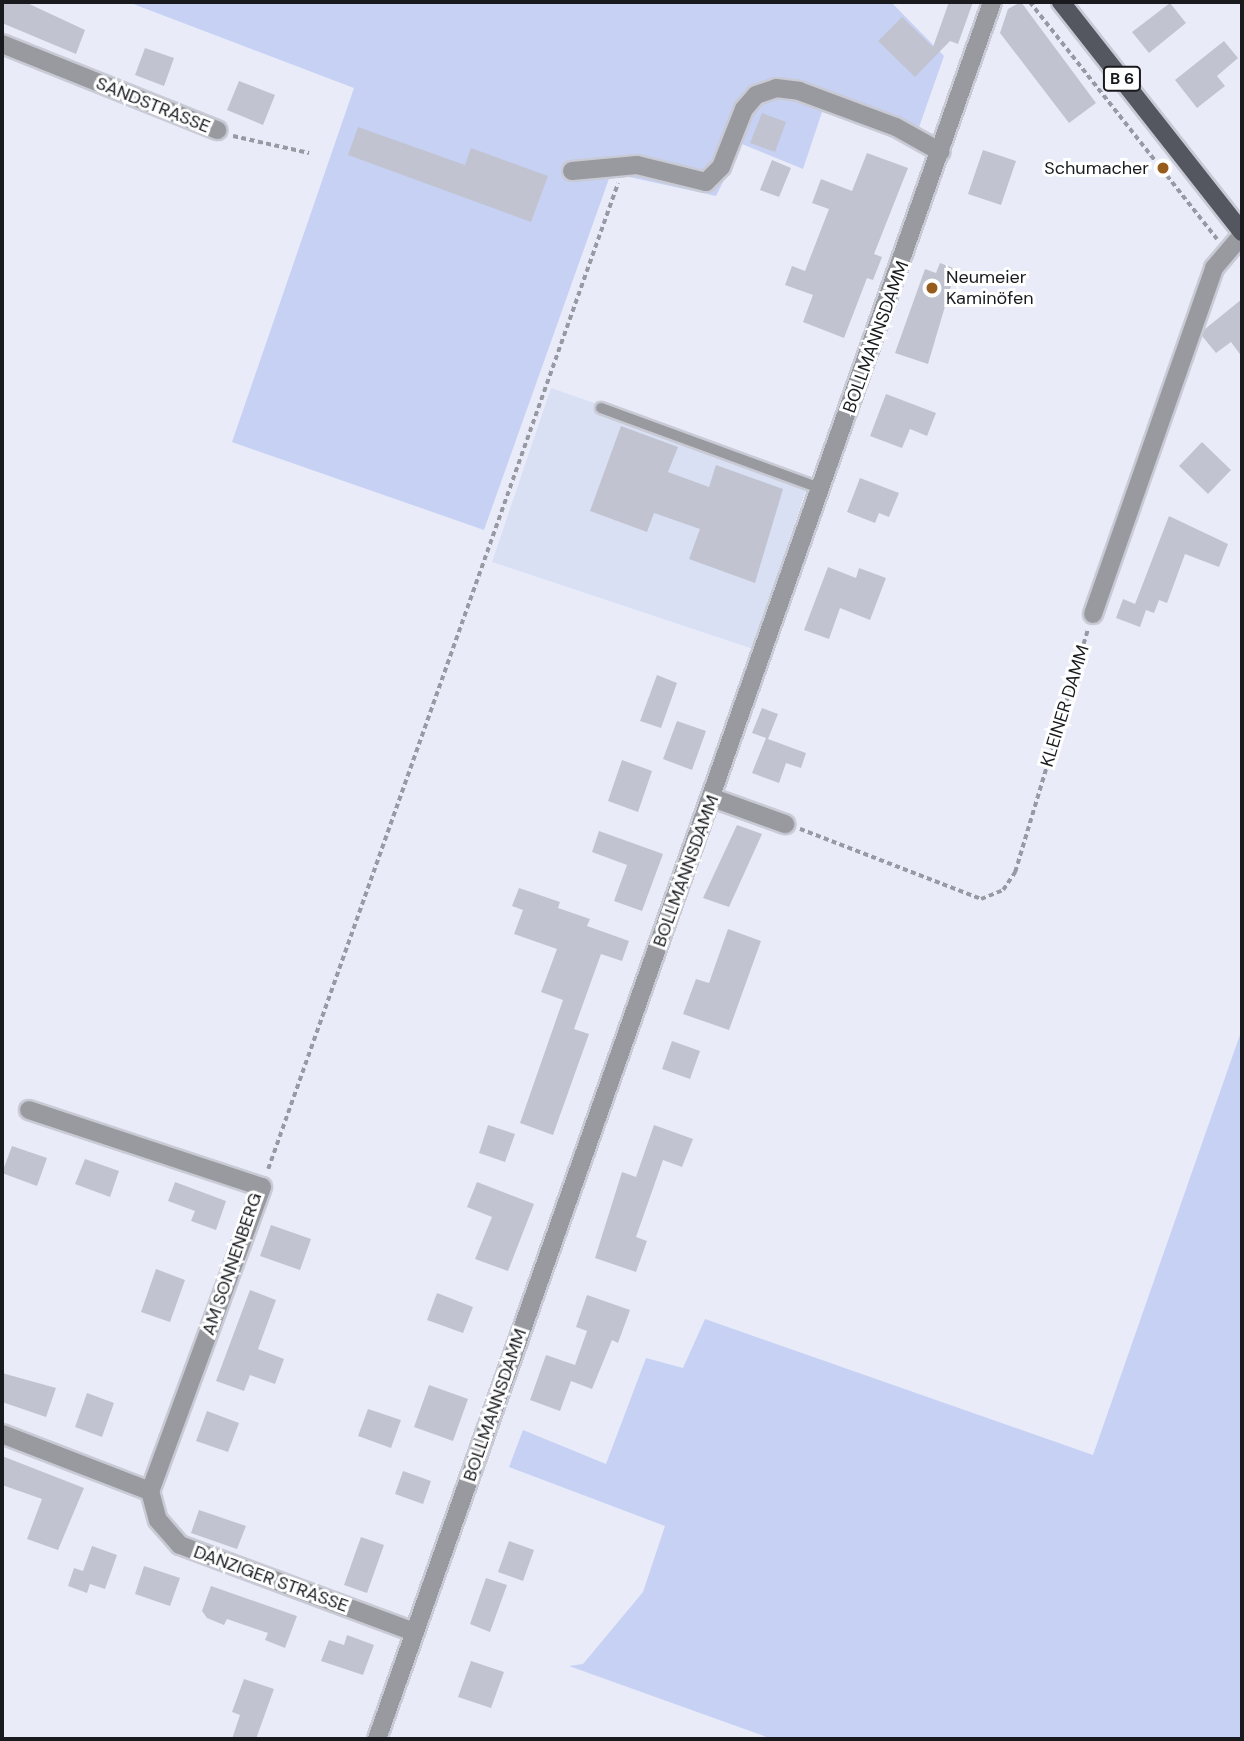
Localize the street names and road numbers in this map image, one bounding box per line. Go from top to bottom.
road number: B 6 [1103,66,1141,92]
street label: SANDSTRASSE [93,72,213,138]
street label: BOLLMANNSDAMM [839,258,913,416]
street label: KLEINER DAMM [1036,643,1094,769]
street label: BOLLMANNSDAMM [649,792,723,950]
street label: AM SONNENBERG [198,1190,266,1338]
street label: BOLLMANNSDAMM [459,1326,531,1484]
street label: DANZIGER STRASSE [191,1541,351,1617]

